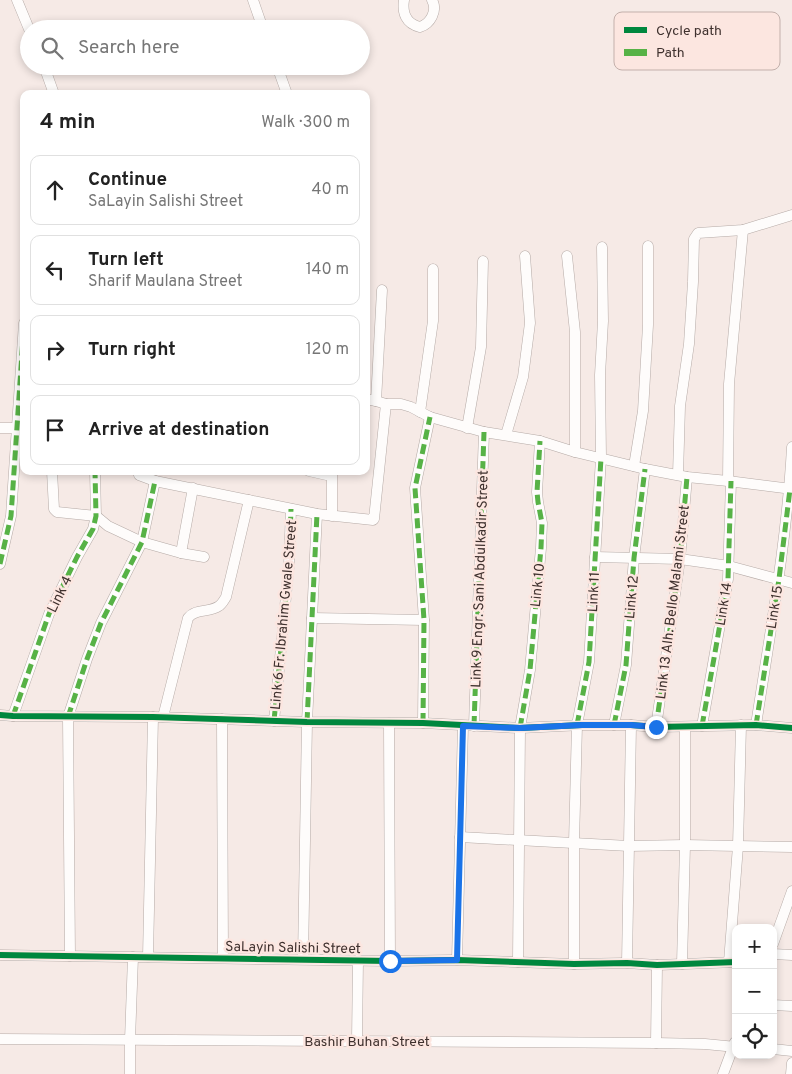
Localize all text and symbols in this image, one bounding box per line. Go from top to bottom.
legend [614,12,780,70]
search box [20,20,370,75]
text: Cycle path [656,23,722,40]
icon: search [38,34,66,62]
text: Search here [78,36,180,60]
text: Path [656,45,685,62]
text: 4 min [40,109,96,136]
text: Walk · 300 m [261,113,350,133]
text: Continue [88,168,167,192]
icon: ahead [41,176,69,204]
text: 40 m [311,180,349,200]
text: SaLayin Salishi Street [88,192,243,212]
text: Turn left [88,248,164,272]
icon: left [41,256,69,284]
text: 140 m [306,260,349,280]
text: Sharif Maulana Street [88,272,243,292]
icon: right [41,336,69,364]
text: Turn right [88,338,176,362]
text: 120 m [306,340,349,360]
icon: arrive [41,416,69,444]
text: Arrive at destination [88,418,269,442]
street label: Link 9 Engr. Sani Abdulkadir Street [468,470,493,688]
street label: Link 13 Alh. Bello Malami Street [653,504,694,700]
street label: Link 6 Fr. Ibrahim Gwale Street [268,520,301,711]
street label: Link 10 [528,562,549,608]
street label: Link 11 [585,571,604,613]
street label: Link 4 [44,574,76,616]
street label: Link 12 [622,575,643,620]
street label: Link 14 [713,581,736,627]
street label: Link 15 [764,584,787,630]
route end [645,716,668,739]
map controls [732,924,777,1059]
button: + [732,924,777,969]
street label: SaLayin Salishi Street [225,939,361,958]
route start [379,950,402,973]
button: − [732,969,777,1014]
button: locate [732,1014,777,1059]
street label: Bashir Buhan Street [304,1034,430,1051]

